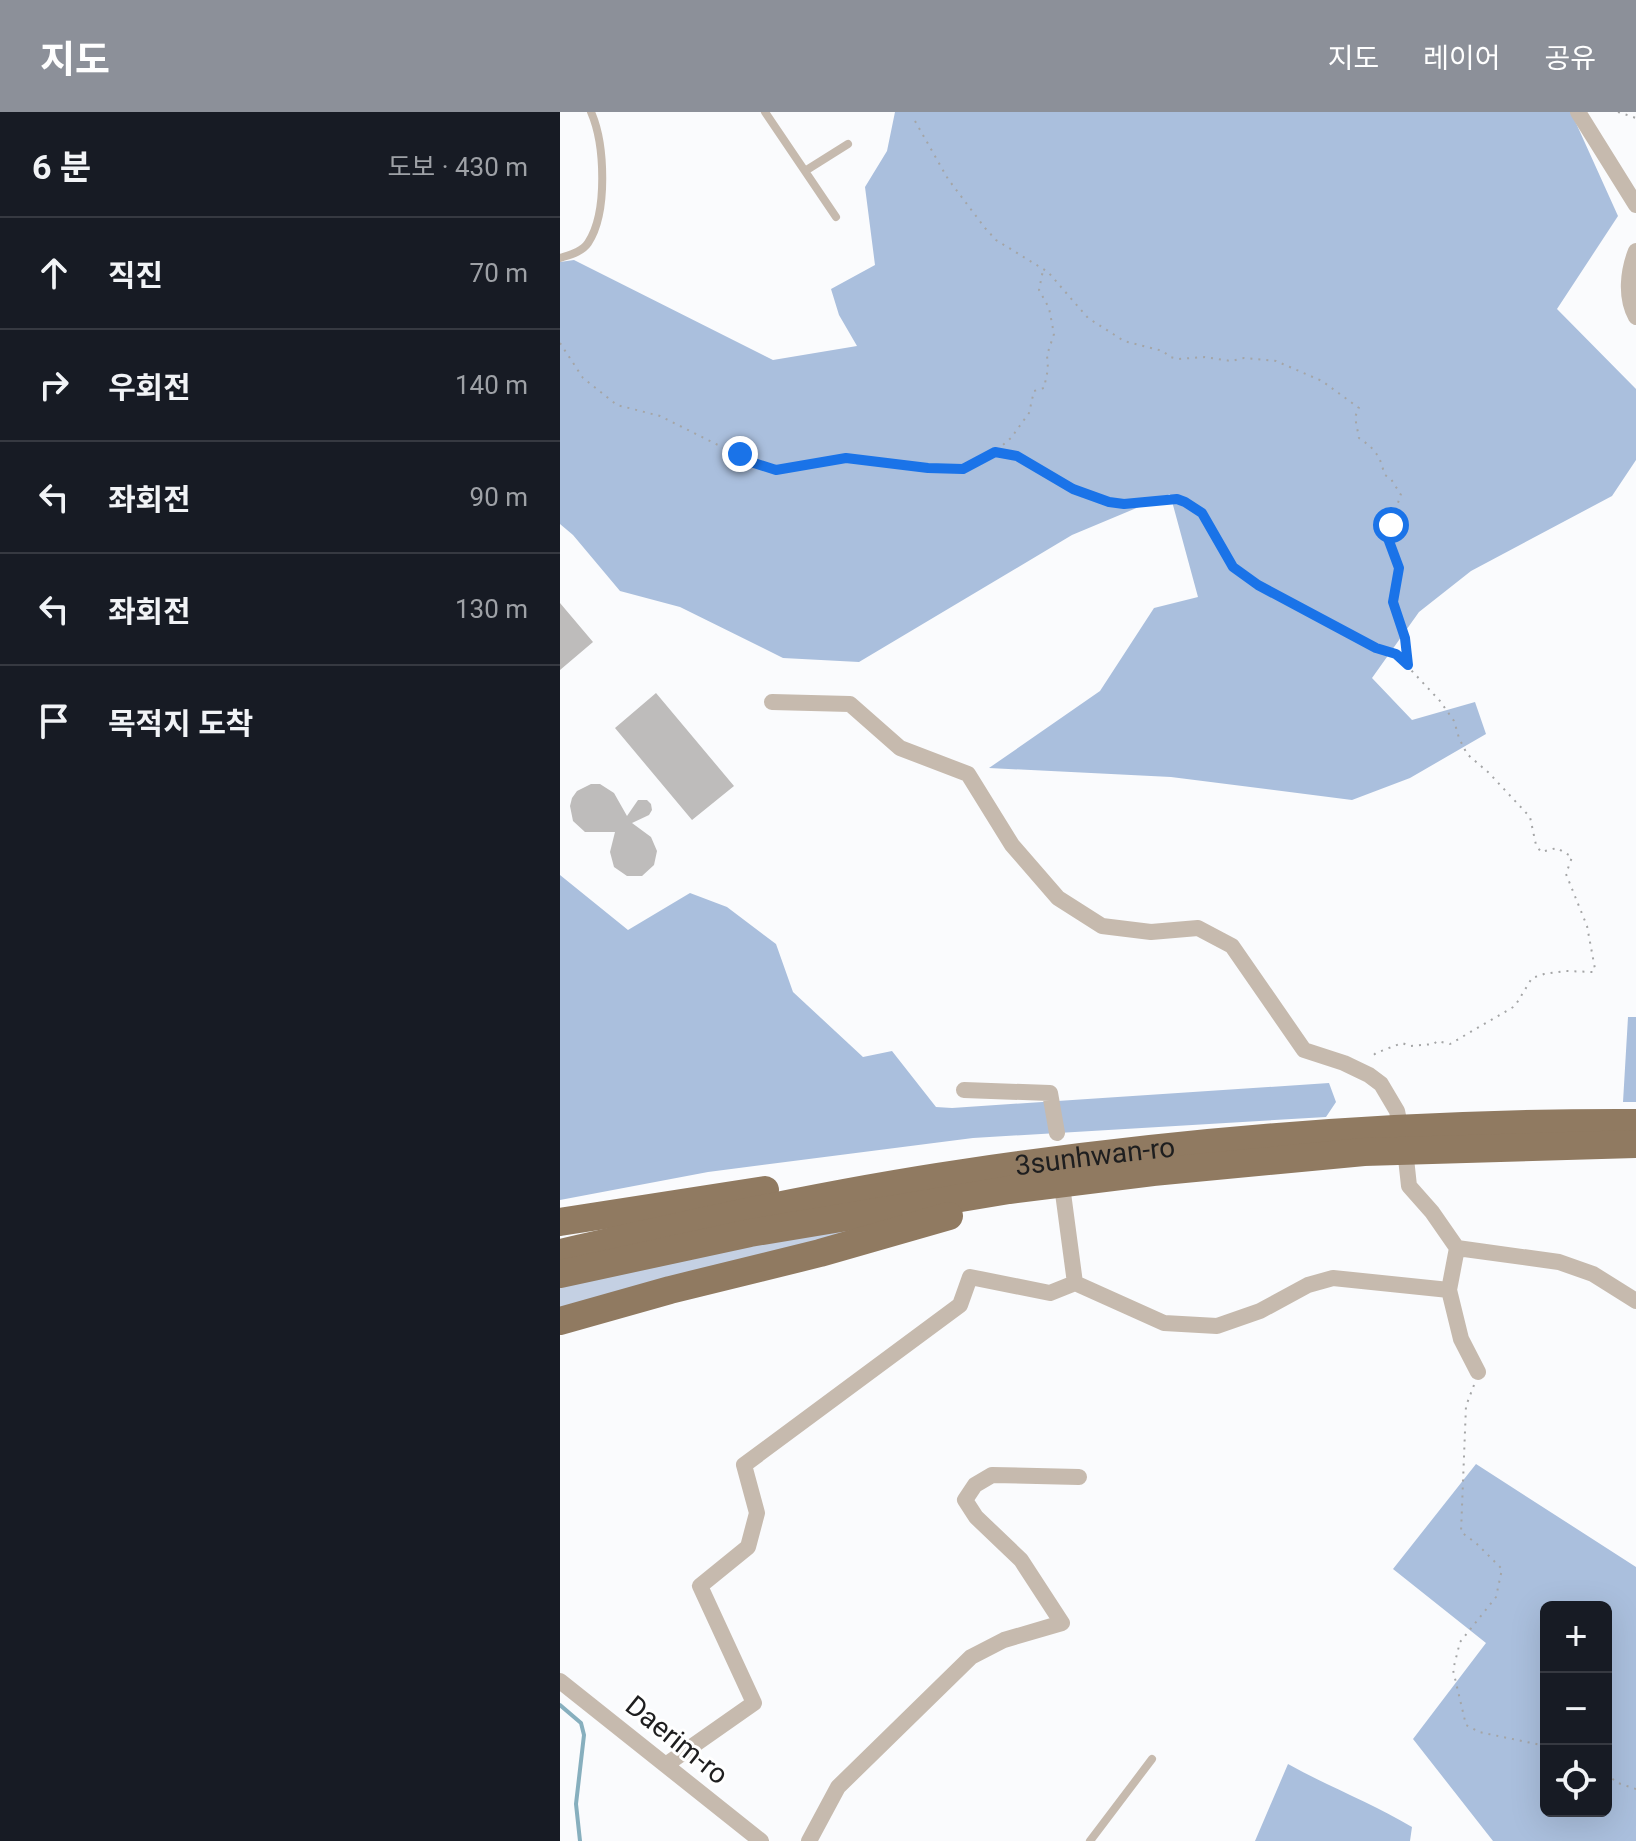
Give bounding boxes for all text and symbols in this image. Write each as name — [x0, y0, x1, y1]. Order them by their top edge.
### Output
text: 지도 — [40, 38, 110, 82]
text: 지도 — [1328, 42, 1379, 75]
text: 레이어 — [1423, 42, 1500, 75]
text: 공유 — [1544, 42, 1596, 75]
text: 6 분 — [32, 147, 91, 187]
text: 도보 · 430 m — [387, 152, 528, 182]
icon: ahead — [32, 251, 76, 295]
text: 직진 — [108, 258, 163, 293]
text: 70 m — [470, 258, 528, 288]
icon: right — [32, 363, 76, 407]
text: 우회전 — [108, 370, 191, 405]
text: 140 m — [455, 370, 528, 400]
route end — [722, 436, 758, 472]
icon: left — [32, 475, 76, 519]
text: 좌회전 — [108, 482, 191, 517]
text: 90 m — [470, 482, 528, 512]
route start — [1373, 507, 1409, 543]
icon: left — [32, 587, 76, 631]
text: 좌회전 — [108, 594, 191, 629]
text: 130 m — [455, 594, 528, 624]
icon: arrive — [32, 699, 76, 743]
text: 목적지 도착 — [108, 706, 253, 741]
street label: 3sunhwan-ro — [1013, 1130, 1177, 1182]
map controls — [1540, 1601, 1612, 1817]
button: + — [1540, 1601, 1612, 1673]
button: − — [1540, 1673, 1612, 1745]
street label: Daerim-ro — [619, 1689, 735, 1791]
button: locate — [1540, 1745, 1612, 1817]

